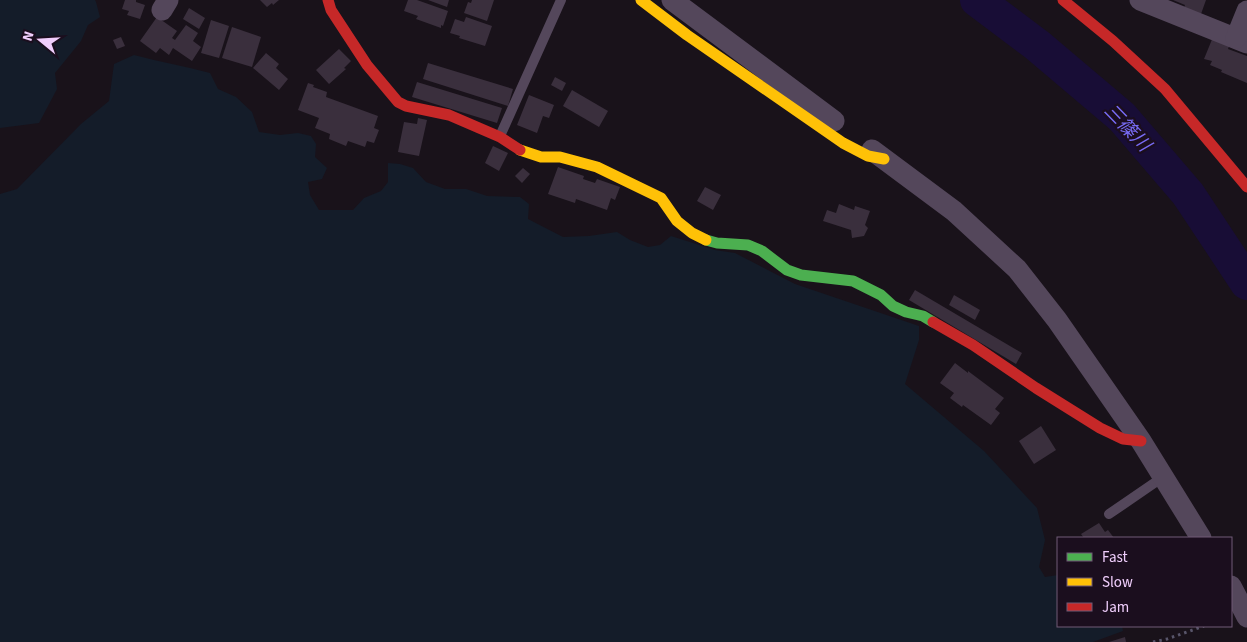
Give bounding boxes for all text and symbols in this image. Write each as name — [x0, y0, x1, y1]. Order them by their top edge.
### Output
north arrow — [15, 15, 65, 65]
text: N — [18, 29, 40, 44]
water label: 三篠川 — [1097, 98, 1158, 159]
legend — [1057, 537, 1232, 627]
text: Fast — [1102, 547, 1128, 568]
text: Slow — [1102, 572, 1133, 593]
text: Jam — [1102, 597, 1129, 618]

